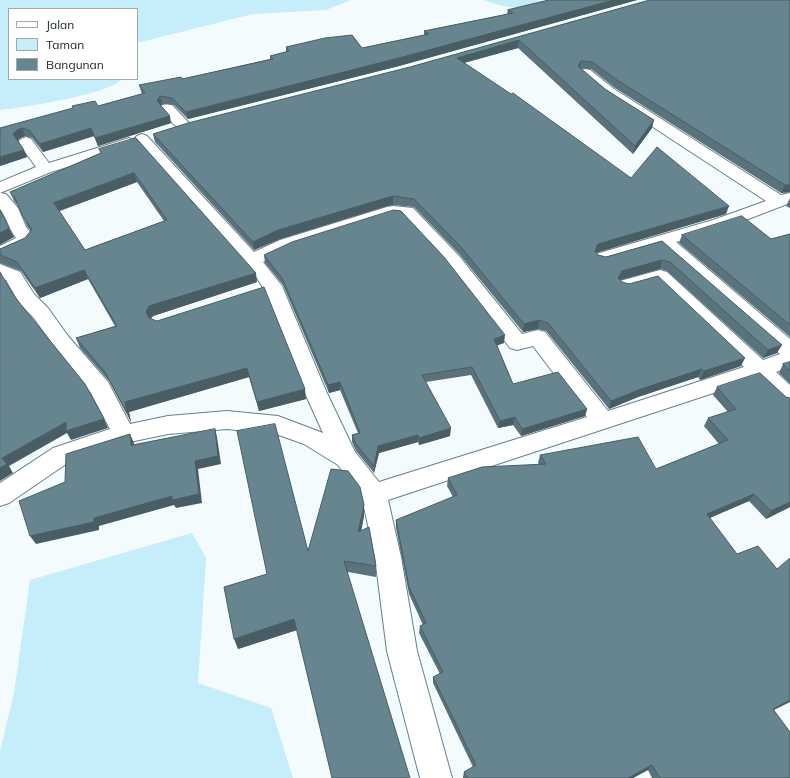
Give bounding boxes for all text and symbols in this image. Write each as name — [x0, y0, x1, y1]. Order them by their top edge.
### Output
legend — [8, 8, 138, 80]
text: Jalan — [46, 17, 74, 32]
text: Taman — [46, 37, 84, 52]
text: Bangunan — [46, 57, 104, 72]

